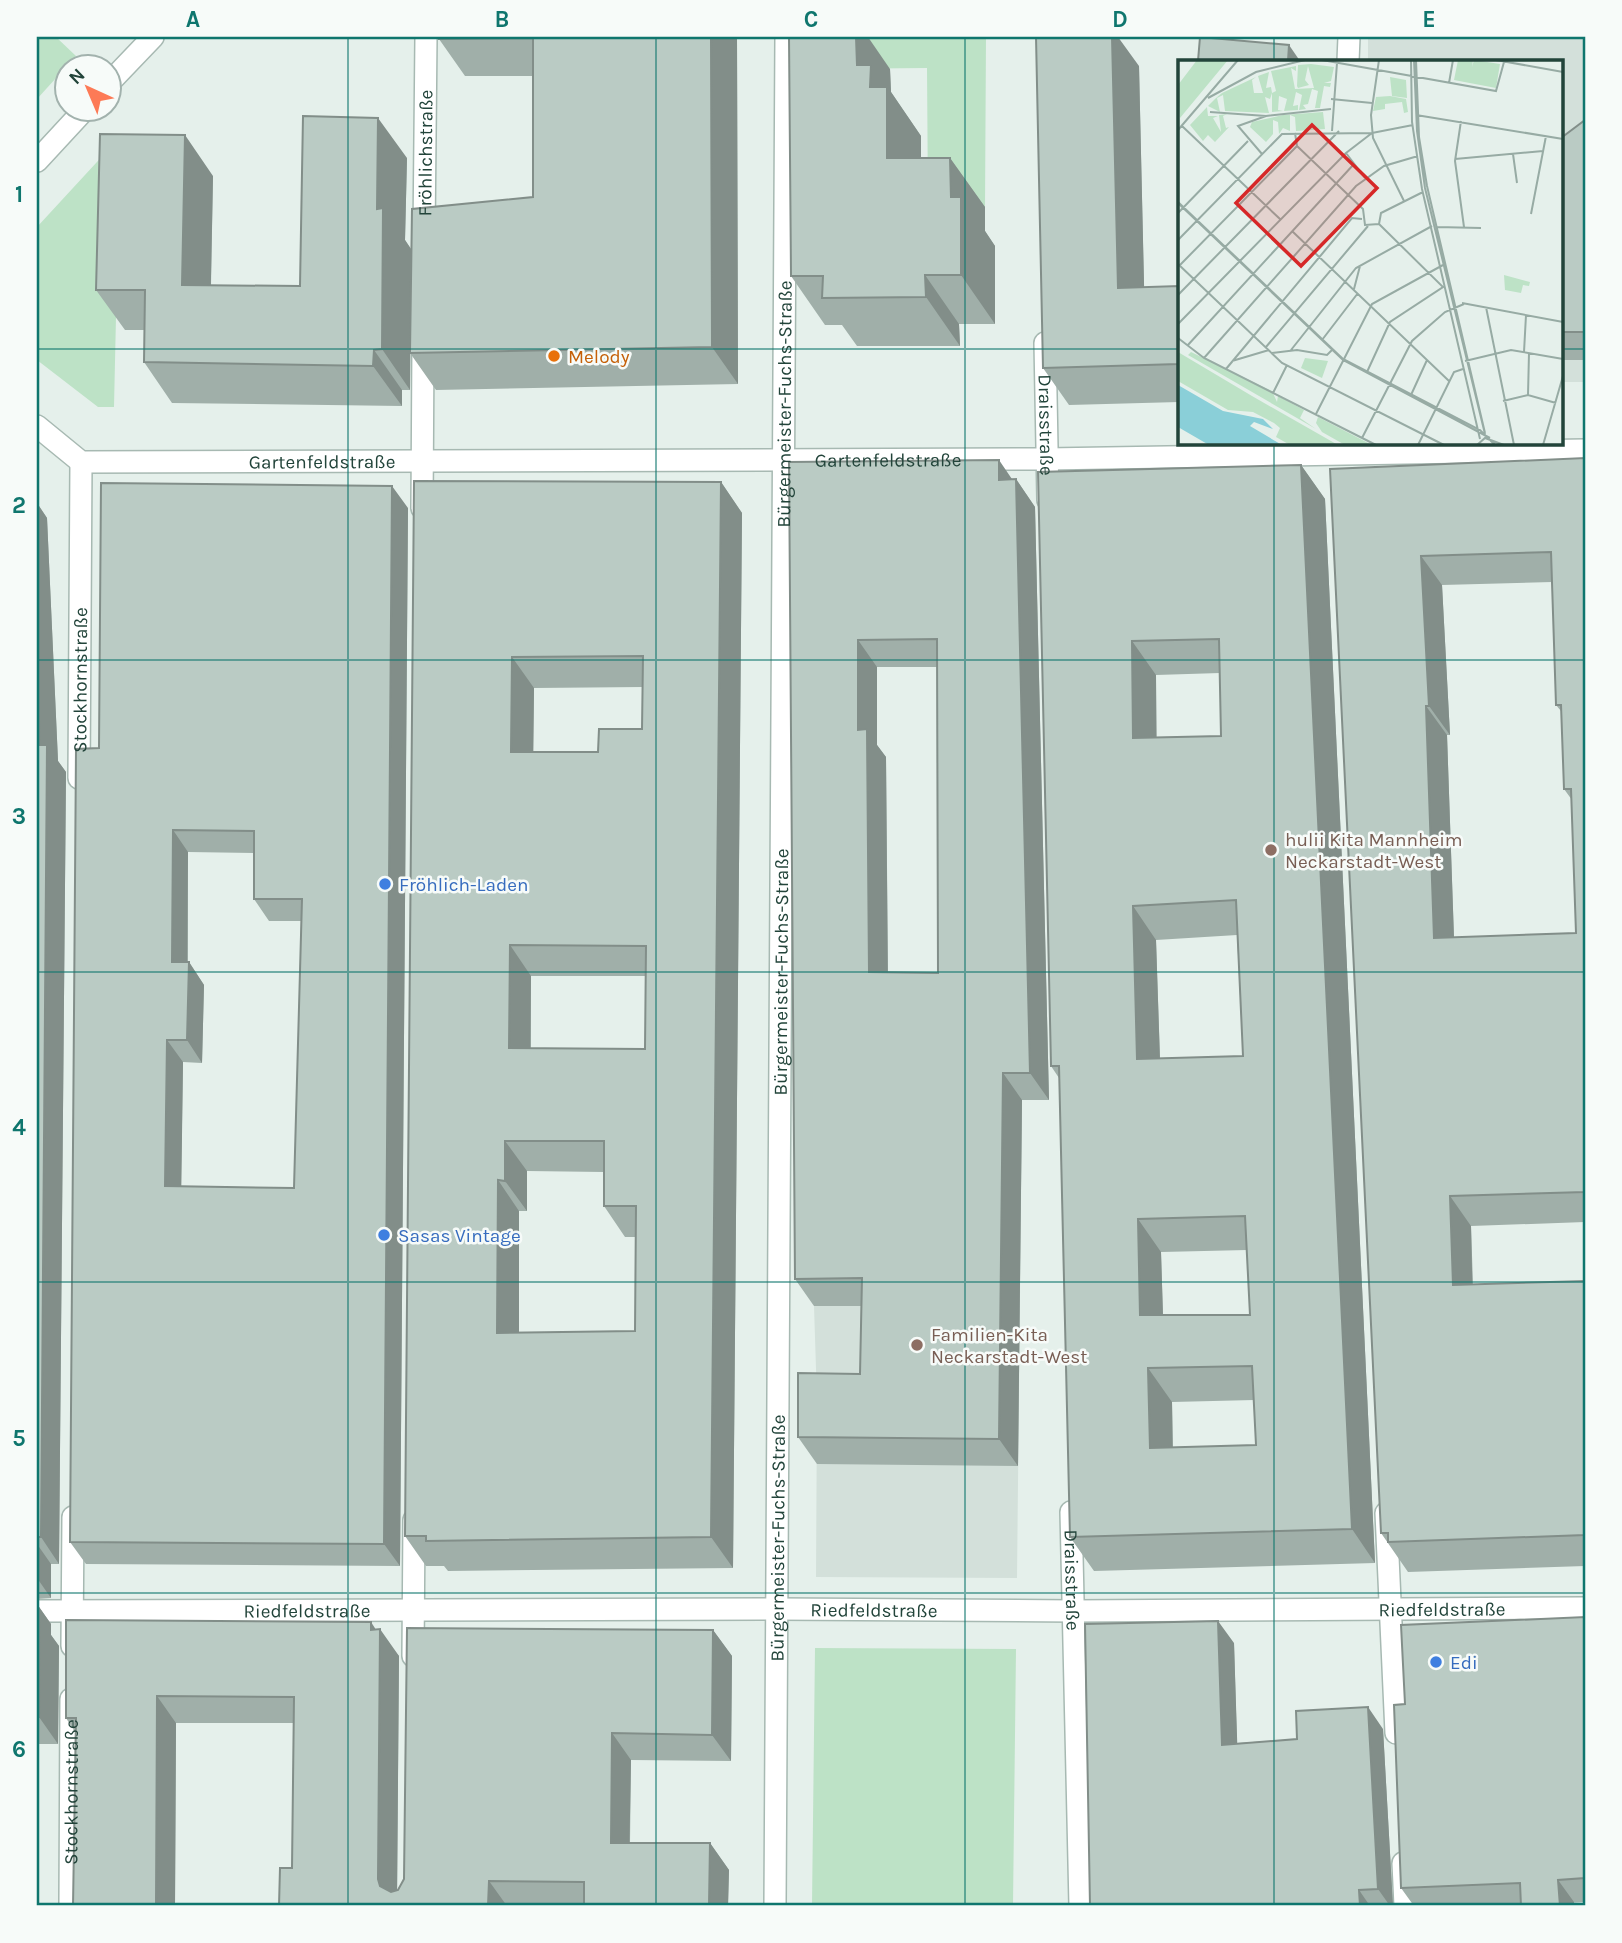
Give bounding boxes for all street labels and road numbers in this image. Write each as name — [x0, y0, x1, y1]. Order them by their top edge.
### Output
street label: Fröhlichstraße — [414, 89, 437, 217]
street label: Bürgermeister-Fuchs-Straße — [773, 280, 797, 528]
street label: Draisstraße — [1034, 374, 1058, 476]
street label: Gartenfeldstraße — [815, 449, 962, 472]
street label: Gartenfeldstraße — [249, 451, 396, 473]
street label: Stockhornstraße — [69, 607, 92, 753]
street label: Bürgermeister-Fuchs-Straße — [770, 848, 793, 1096]
street label: Bürgermeister-Fuchs-Straße — [766, 1414, 790, 1662]
street label: Draisstraße — [1059, 1529, 1084, 1631]
street label: Riedfeldstraße — [1378, 1598, 1506, 1621]
street label: Riedfeldstraße — [810, 1599, 938, 1622]
street label: Riedfeldstraße — [243, 1600, 371, 1622]
street label: Stockhornstraße — [60, 1719, 83, 1865]

